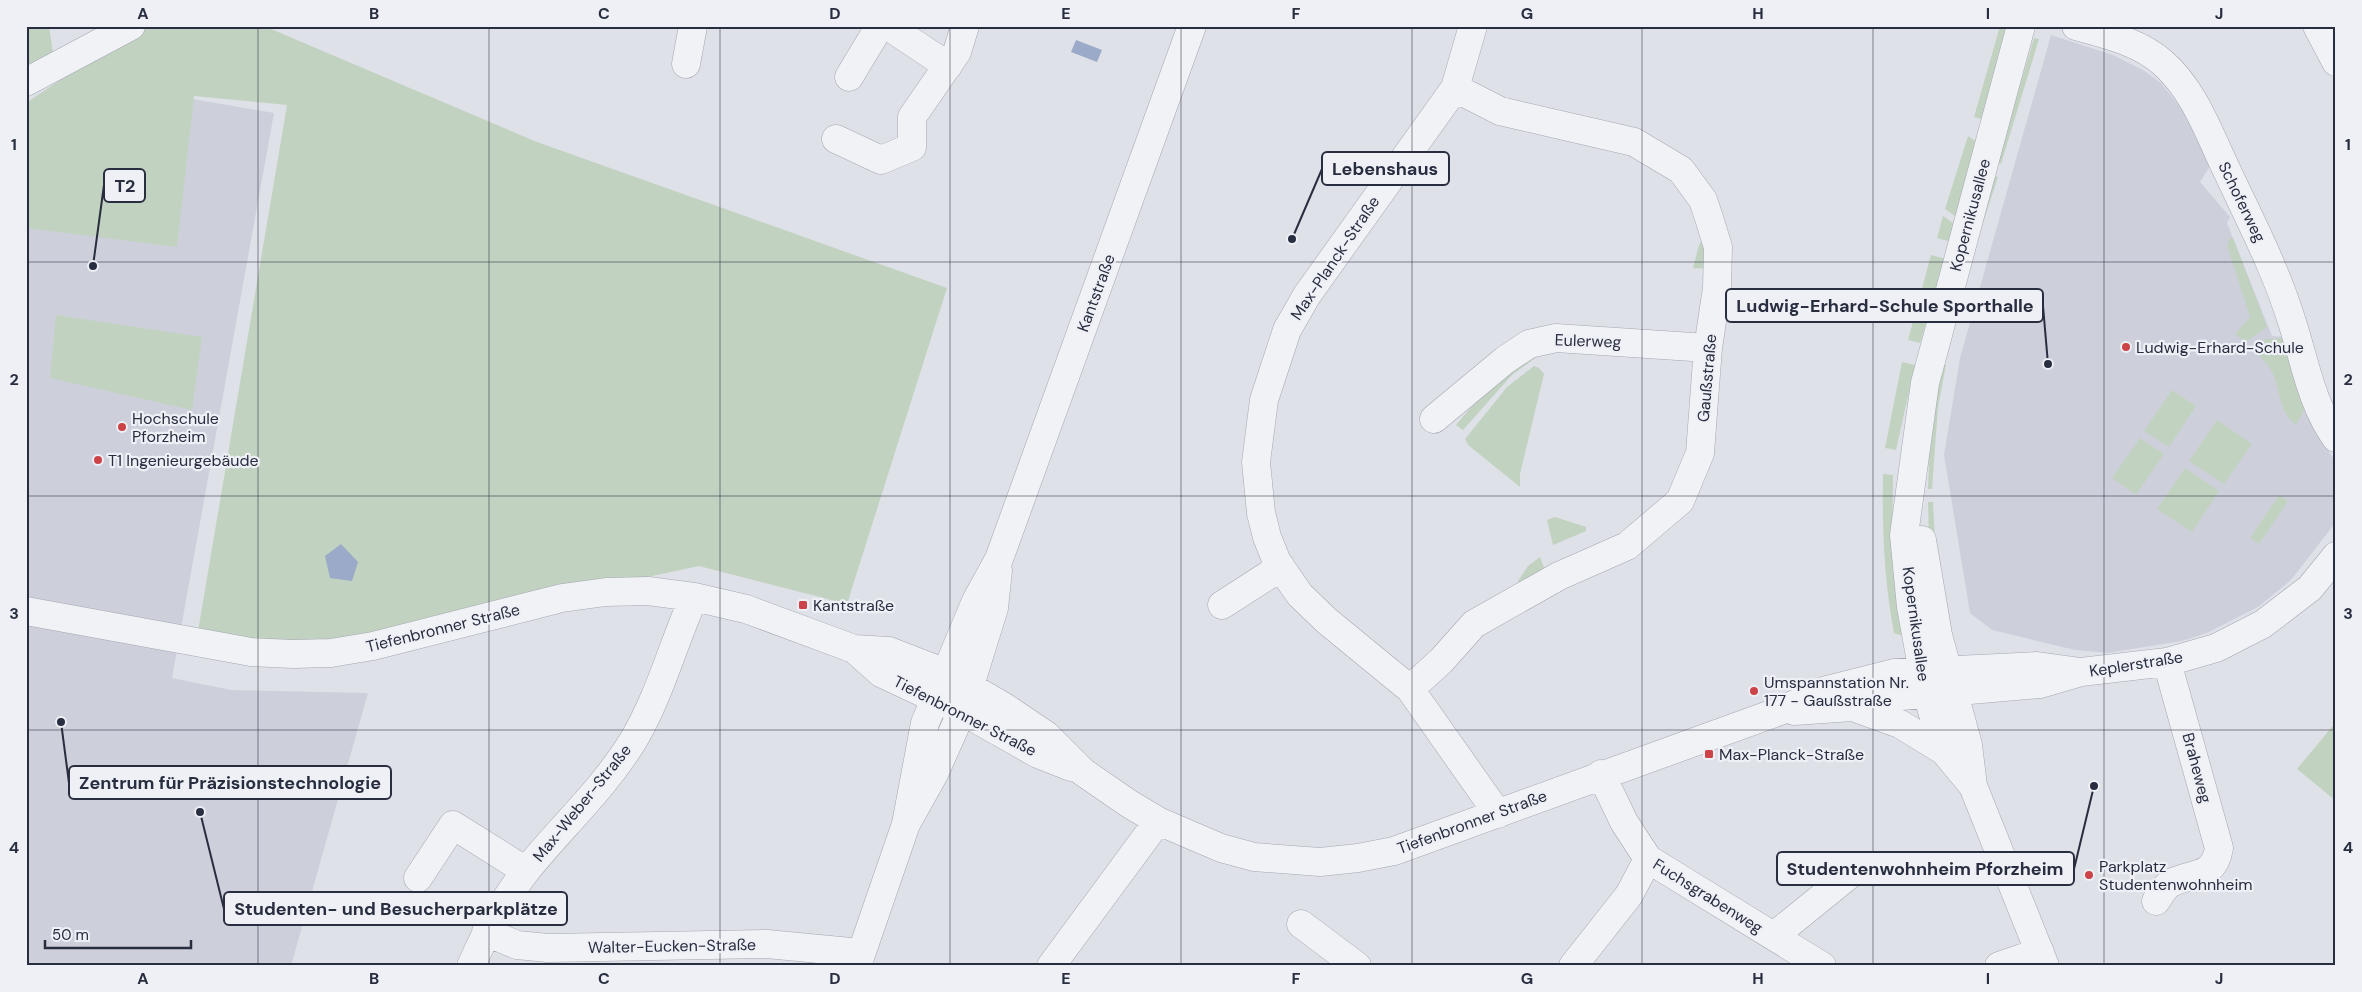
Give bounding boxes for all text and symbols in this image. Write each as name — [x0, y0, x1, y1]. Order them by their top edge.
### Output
text: A — [137, 3, 149, 24]
text: B — [369, 3, 379, 24]
text: C — [598, 3, 610, 24]
text: D — [829, 3, 841, 24]
text: E — [1061, 3, 1071, 24]
text: F — [1292, 3, 1301, 24]
text: G — [1521, 3, 1533, 24]
text: H — [1752, 3, 1764, 24]
text: I — [1986, 3, 1990, 24]
text: J — [2215, 3, 2223, 24]
text: 1 — [11, 134, 17, 155]
text: 1 — [2345, 134, 2351, 155]
callout: Lebenshaus — [1322, 152, 1449, 185]
street label: Kopernikusallee — [1945, 156, 1995, 274]
text: Lebenshaus — [1332, 157, 1438, 181]
street label: Schoferweg — [2213, 158, 2271, 246]
callout: T2 — [104, 169, 145, 202]
text: T2 — [115, 174, 136, 198]
street label: Max-Planck-Straße — [1286, 192, 1384, 324]
street label: Kantstraße — [1072, 251, 1120, 335]
callout: Ludwig-Erhard-Schule Sporthalle — [1726, 289, 2043, 322]
text: Ludwig-Erhard-Schule Sporthalle — [1736, 294, 2034, 318]
street label: Eulerweg — [1554, 329, 1622, 353]
street label: Gaußstraße — [1693, 333, 1721, 423]
place label: Ludwig-Erhard-Schule — [2136, 337, 2304, 358]
marker: Ludwig-Erhard-Schule — [2120, 341, 2132, 353]
text: 2 — [9, 369, 19, 390]
text: 2 — [2343, 369, 2353, 390]
place label: Hochschule Pforzheim — [132, 408, 219, 447]
marker: Hochschule Pforzheim — [116, 421, 128, 433]
place label: T1 Ingenieurgebäude — [108, 450, 259, 471]
marker: T1 Ingenieurgebäude — [92, 454, 104, 466]
street label: Kopernikusallee — [1898, 565, 1934, 683]
place label: Kantstraße — [813, 595, 894, 616]
street label: Tiefenbronner Straße — [364, 599, 522, 657]
marker: Kantstraße — [797, 599, 809, 611]
text: 3 — [9, 603, 19, 624]
text: 3 — [2343, 603, 2353, 624]
street label: Keplerstraße — [2088, 646, 2184, 682]
street label: Tiefenbronner Straße — [890, 671, 1040, 761]
place label: Umspannstation Nr. 177 - Gaußstraße — [1764, 672, 1909, 711]
marker: Umspannstation Nr. 177 - Gaußstraße — [1748, 685, 1760, 697]
street label: Braheweg — [2178, 730, 2216, 806]
street label: Max-Weber-Straße — [528, 740, 636, 866]
place label: Max-Planck-Straße — [1719, 744, 1864, 765]
marker: Max-Planck-Straße — [1703, 748, 1715, 760]
callout: Zentrum für Präzisionstechnologie — [69, 766, 391, 799]
text: Zentrum für Präzisionstechnologie — [79, 771, 381, 795]
street label: Tiefenbronner Straße — [1394, 785, 1550, 859]
text: 4 — [9, 837, 19, 858]
text: 4 — [2343, 837, 2353, 858]
callout: Studentenwohnheim Pforzheim — [1777, 852, 2074, 885]
street label: Fuchsgrabenweg — [1649, 854, 1767, 938]
place label: Parkplatz Studentenwohnheim — [2099, 856, 2253, 895]
text: Studentenwohnheim Pforzheim — [1786, 857, 2064, 881]
marker: Parkplatz Studentenwohnheim — [2083, 869, 2095, 881]
callout: Studenten- und Besucherparkplätze — [224, 892, 567, 925]
text: Studenten- und Besucherparkplätze — [234, 897, 558, 921]
scale bar — [45, 917, 191, 949]
text: 50 m — [52, 925, 89, 945]
street label: Walter-Eucken-Straße — [588, 934, 756, 958]
text: A — [137, 968, 149, 989]
text: B — [369, 968, 379, 989]
text: C — [598, 968, 610, 989]
text: D — [829, 968, 841, 989]
text: E — [1061, 968, 1071, 989]
text: F — [1292, 968, 1301, 989]
text: G — [1521, 968, 1533, 989]
text: H — [1752, 968, 1764, 989]
text: I — [1986, 968, 1990, 989]
text: J — [2215, 968, 2223, 989]

